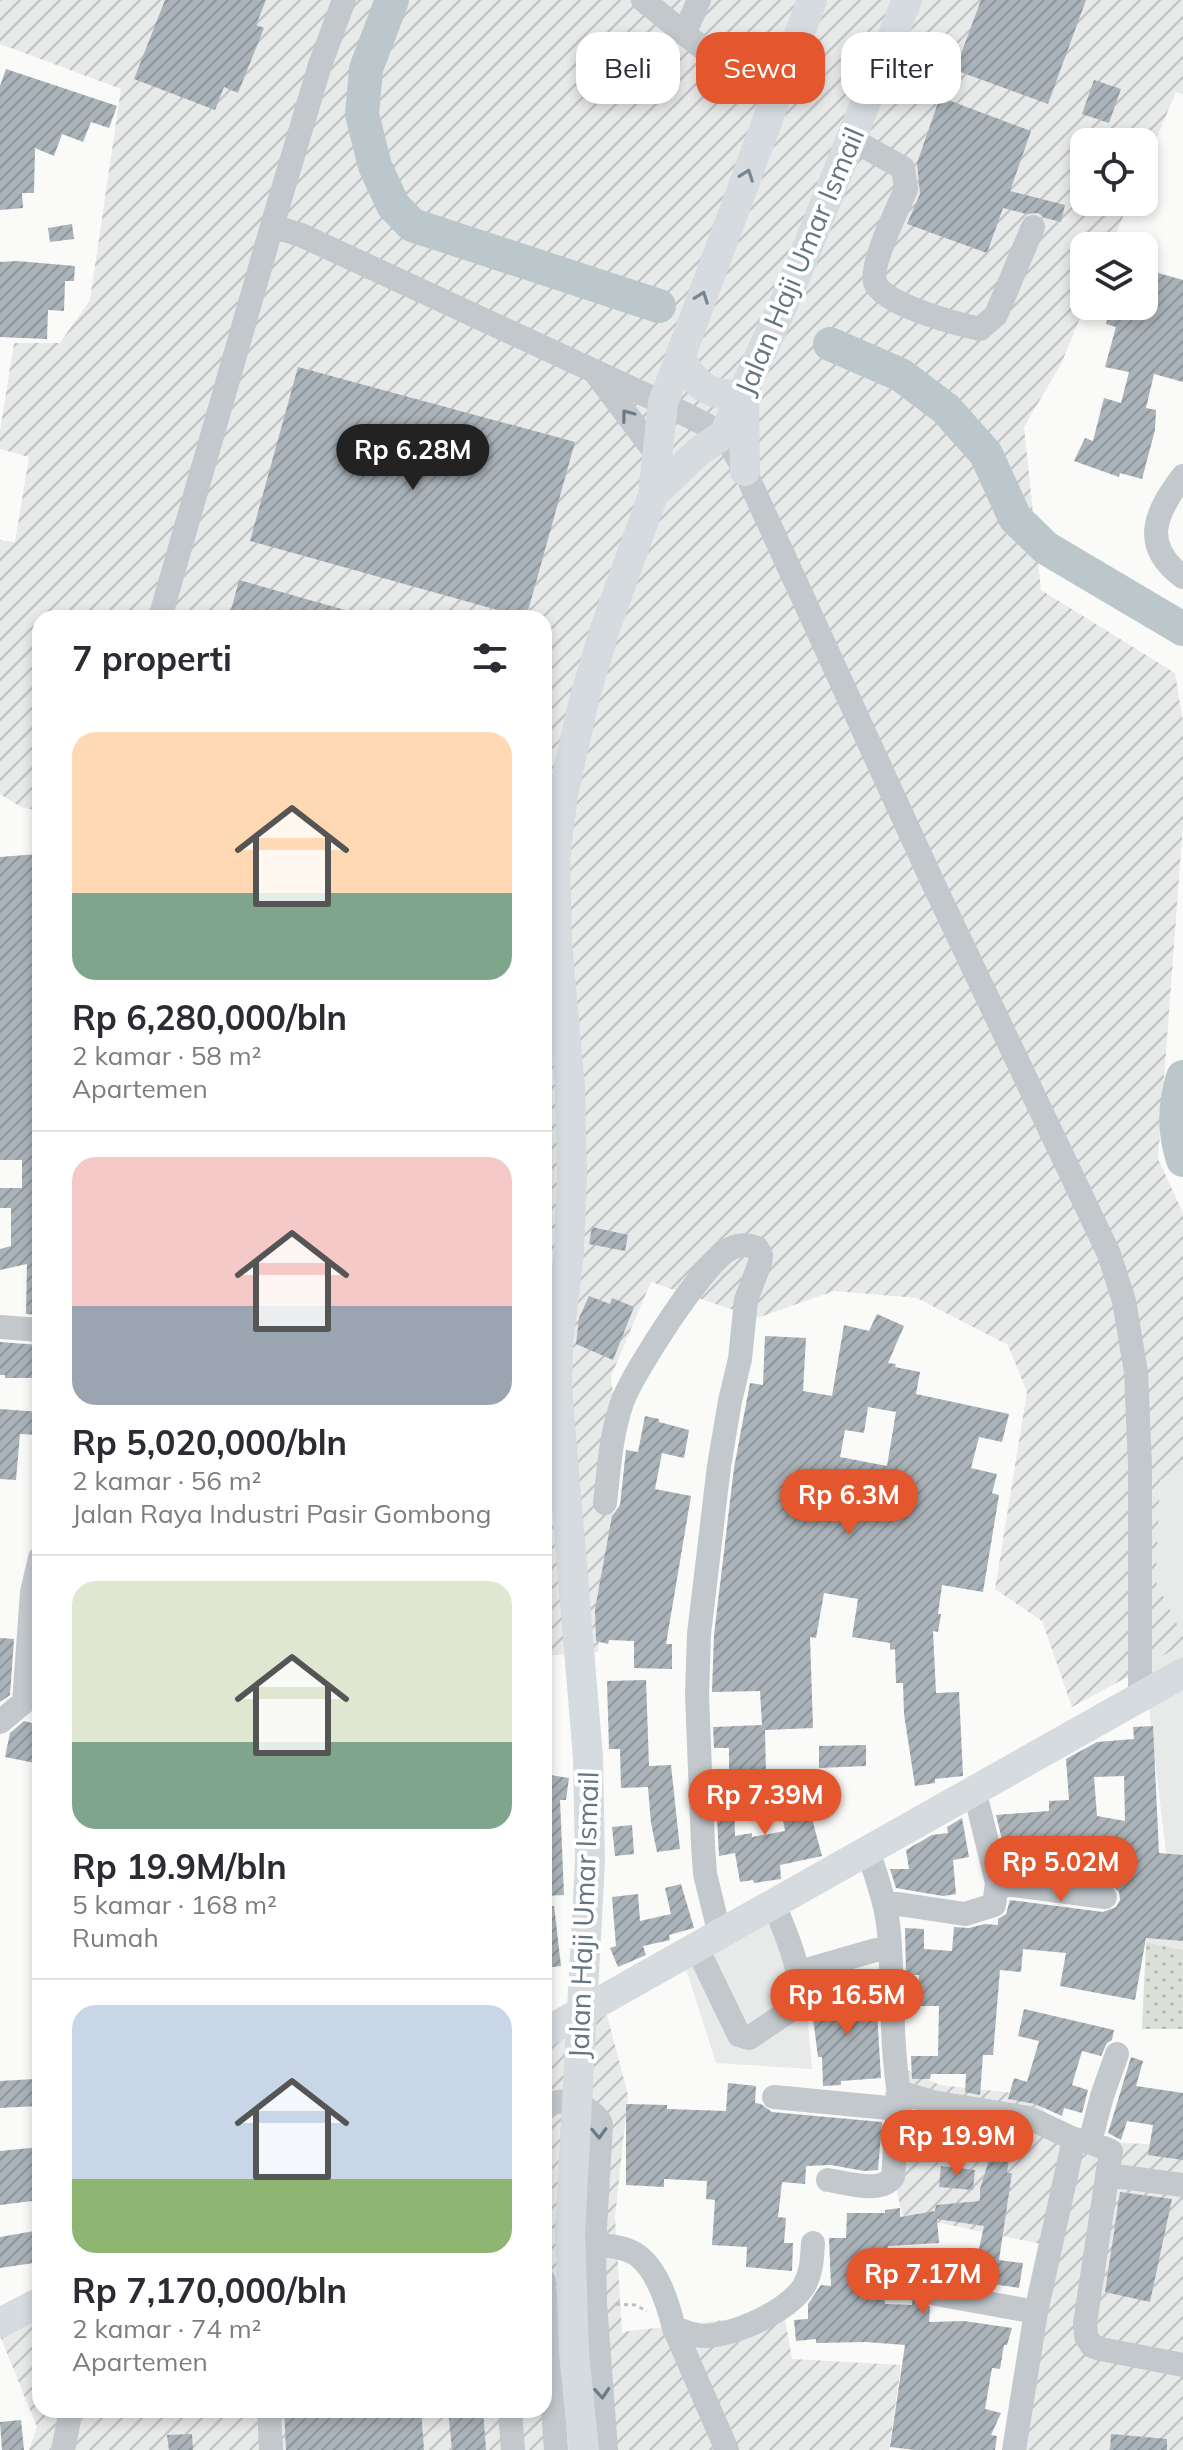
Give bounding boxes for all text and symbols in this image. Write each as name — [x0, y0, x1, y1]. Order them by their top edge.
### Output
chip: Beli — [576, 32, 680, 104]
chip: Sewa — [696, 32, 825, 104]
chip: Filter — [841, 32, 961, 104]
street label: Jalan Haji Umar Ismail — [727, 122, 871, 400]
map controls — [1070, 128, 1158, 320]
button: locate — [1070, 128, 1158, 216]
one-way arrow — [737, 169, 753, 183]
button: layers — [1070, 232, 1158, 320]
one-way arrow — [692, 291, 709, 305]
one-way arrow — [622, 409, 636, 424]
pin: Rp 6.28M — [330, 424, 496, 492]
text: Rp 6.28M — [354, 433, 472, 466]
icon: filters — [468, 636, 512, 680]
text: 7 properti — [72, 637, 232, 680]
icon: home — [220, 784, 364, 928]
text: Rp 6,280,000/bln — [72, 996, 347, 1039]
text: 2 kamar · 58 m² — [72, 1039, 261, 1072]
text: Apartemen — [72, 1072, 208, 1105]
icon: home — [220, 1209, 364, 1353]
text: Rp 5,020,000/bln — [72, 1421, 347, 1464]
text: 2 kamar · 56 m² — [72, 1464, 261, 1497]
pin: Rp 6.3M — [775, 1469, 923, 1537]
text: Rp 6.3M — [798, 1478, 900, 1511]
text: Jalan Raya Industri Pasir Gombong — [72, 1497, 491, 1530]
icon: home — [220, 1633, 364, 1777]
pin: Rp 7.39M — [682, 1769, 848, 1837]
street label: Jalan Haji Umar Ismail — [560, 1771, 606, 2059]
text: Rp 7.39M — [706, 1778, 824, 1811]
pin: Rp 5.02M — [978, 1836, 1144, 1904]
text: Rp 19.9M/bln — [72, 1845, 287, 1888]
text: Rp 5.02M — [1002, 1845, 1120, 1878]
text: 5 kamar · 168 m² — [72, 1888, 277, 1921]
text: Rumah — [72, 1921, 159, 1954]
pin: Rp 16.5M — [764, 1969, 930, 2037]
text: Rp 16.5M — [788, 1978, 906, 2011]
icon: home — [220, 2057, 364, 2201]
pin: Rp 19.9M — [874, 2110, 1040, 2178]
text: Rp 19.9M — [898, 2119, 1016, 2152]
one-way arrow — [590, 2127, 608, 2140]
pin: Rp 7.17M — [840, 2248, 1006, 2316]
text: Rp 7.17M — [864, 2257, 982, 2290]
text: Rp 7,170,000/bln — [72, 2269, 347, 2312]
text: 2 kamar · 74 m² — [72, 2312, 261, 2345]
text: Apartemen — [72, 2345, 208, 2378]
one-way arrow — [593, 2387, 610, 2400]

